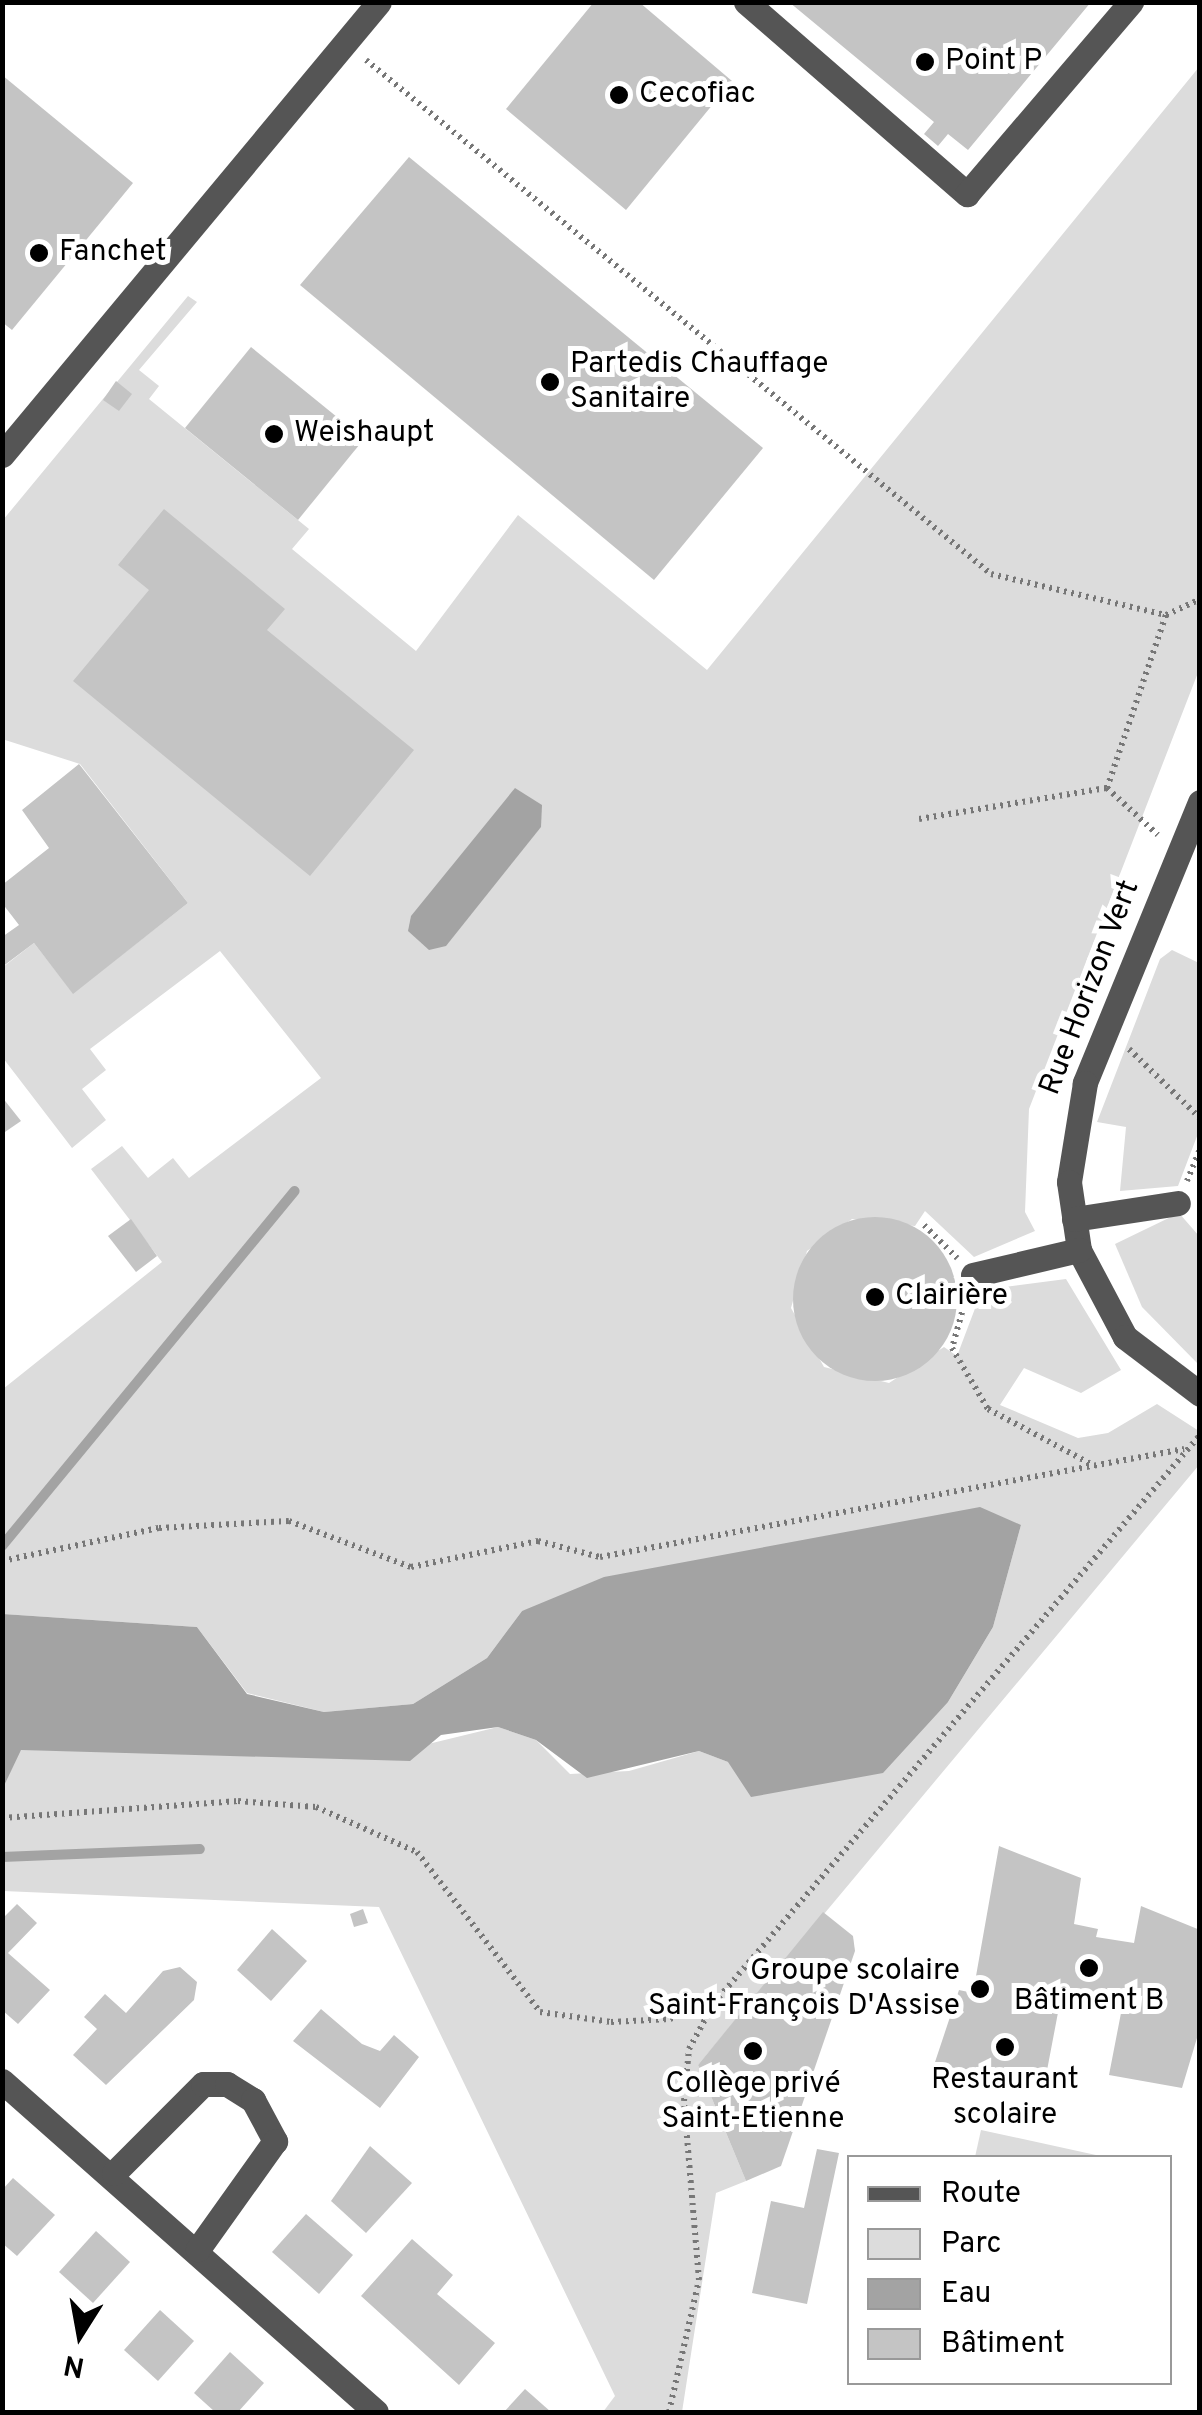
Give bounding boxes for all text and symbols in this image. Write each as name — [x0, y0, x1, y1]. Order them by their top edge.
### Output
place label: Point P — [945, 44, 1042, 80]
marker: Point P — [914, 51, 936, 73]
place label: Cecofiac — [639, 77, 756, 113]
marker: Cecofiac — [608, 84, 630, 106]
place label: Fanchet — [59, 235, 166, 271]
marker: Fanchet — [28, 242, 50, 264]
place label: Partedis Chauffage Sanitaire — [570, 347, 828, 418]
marker: Partedis Chauffage Sanitaire — [539, 371, 561, 393]
place label: Weishaupt — [294, 416, 434, 452]
marker: Weishaupt — [263, 423, 285, 445]
street label: Rue Horizon Vert — [1033, 875, 1149, 1101]
place label: Clairière — [895, 1279, 1008, 1315]
marker: Clairière — [864, 1286, 886, 1308]
place label: Groupe scolaire Saint-François D'Assise — [648, 1954, 960, 2024]
marker: Bâtiment B — [1078, 1957, 1100, 1979]
marker: Groupe scolaire Saint-François D'Assise — [969, 1978, 991, 2000]
place label: Bâtiment B — [1014, 1984, 1164, 2020]
marker: Restaurant scolaire — [994, 2036, 1016, 2058]
marker: Collège privé Saint-Etienne — [742, 2040, 764, 2062]
place label: Restaurant scolaire — [931, 2063, 1079, 2134]
place label: Collège privé Saint-Etienne — [662, 2067, 844, 2138]
legend — [847, 2155, 1172, 2385]
text: Route — [941, 2176, 1021, 2213]
text: Parc — [941, 2226, 1001, 2263]
text: Eau — [941, 2276, 992, 2313]
north arrow — [30, 2285, 130, 2385]
text: Bâtiment — [941, 2326, 1065, 2363]
text: N — [61, 2345, 88, 2384]

